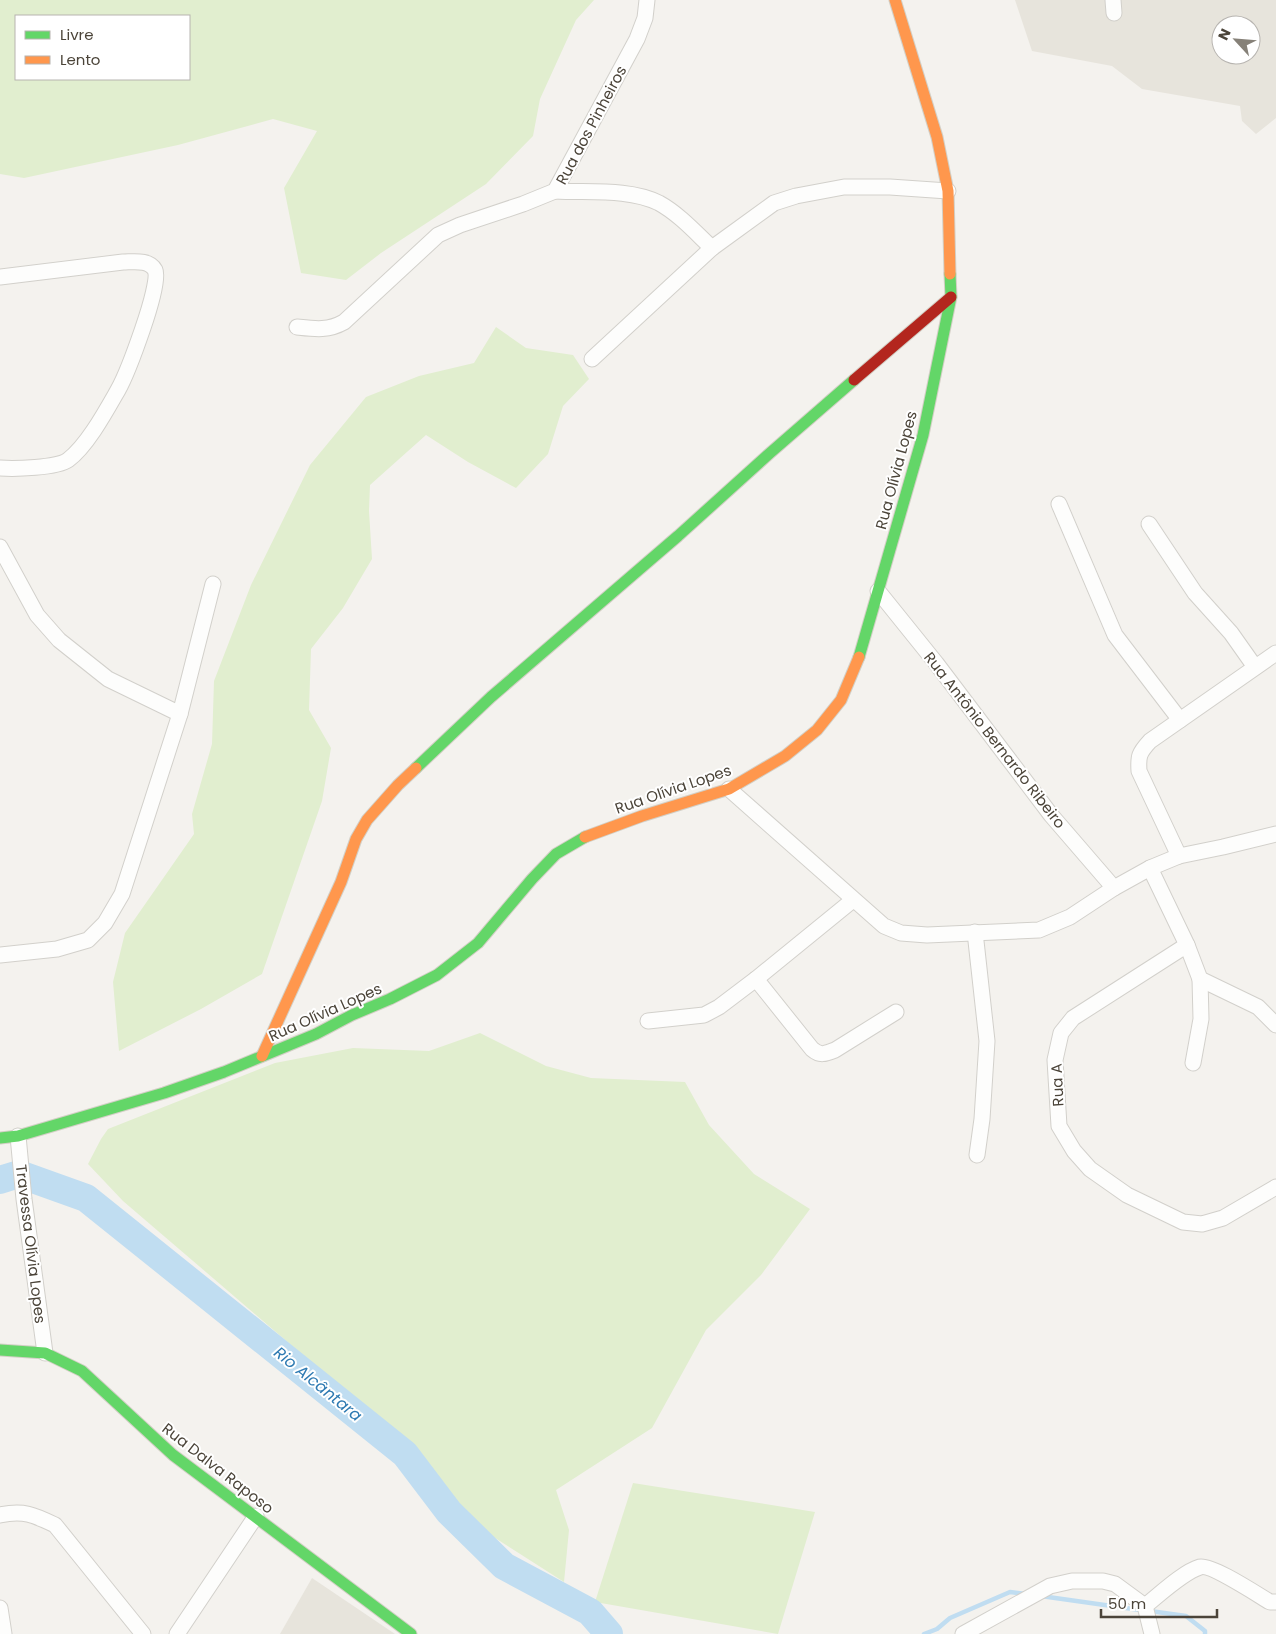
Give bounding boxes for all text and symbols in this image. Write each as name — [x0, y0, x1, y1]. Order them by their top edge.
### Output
legend — [15, 15, 190, 80]
north arrow — [1211, 15, 1261, 65]
text: Livre — [60, 24, 93, 45]
text: N — [1213, 25, 1236, 43]
text: Lento — [60, 49, 100, 70]
street label: Rua dos Pinheiros — [551, 62, 631, 188]
street label: Rua Olívia Lopes — [870, 408, 922, 531]
street label: Rua Antônio Bernardo Ribeiro — [919, 647, 1071, 833]
street label: Rua Olívia Lopes — [612, 759, 734, 819]
street label: Rua Olívia Lopes — [265, 978, 385, 1046]
street label: Rua A — [1045, 1063, 1069, 1107]
street label: Travessa Olívia Lopes — [11, 1163, 51, 1325]
water label: Rio Alcântara — [269, 1341, 367, 1427]
street label: Rua Dalva Raposo — [158, 1418, 278, 1518]
scale bar — [1101, 1586, 1217, 1618]
text: 50 m — [1108, 1593, 1146, 1614]

